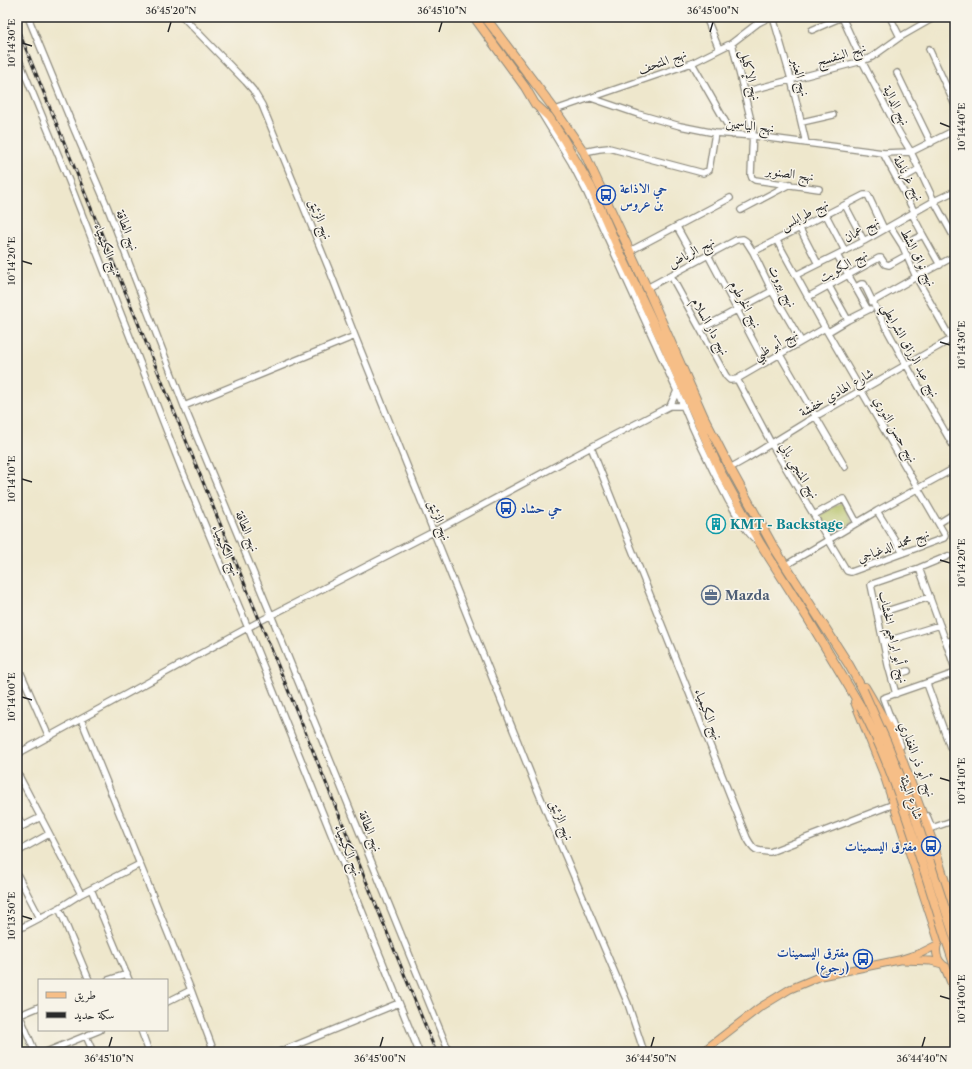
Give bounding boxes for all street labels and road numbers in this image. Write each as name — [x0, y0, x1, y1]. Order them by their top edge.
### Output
street label: نهج البنفسج — [814, 39, 869, 73]
street label: نهج المتحف — [636, 45, 690, 81]
street label: نهج الإكليل — [733, 48, 765, 103]
street label: نهج العنبر — [784, 54, 814, 99]
street label: نهج الدالية — [877, 82, 914, 130]
street label: نهج الياسمين — [724, 114, 775, 139]
street label: نهج غرناطة — [887, 153, 928, 205]
street label: نهج الصنوبر — [763, 161, 815, 188]
street label: نهج طرابلس — [777, 195, 833, 237]
street label: نهج الزئبق — [302, 196, 336, 243]
street label: نهج الطاقة — [109, 207, 143, 254]
street label: نهج عمان — [840, 213, 884, 249]
street label: نهج الكيمياء — [87, 221, 125, 279]
street label: نهج نواق الشط — [894, 225, 940, 291]
street label: نهج الرياض — [665, 233, 719, 275]
street label: نهج الكويت — [816, 245, 872, 288]
street label: نهج بيروت — [762, 262, 801, 312]
street label: نهج الخرطوم — [723, 277, 765, 333]
street label: نهج دار السلام — [685, 294, 733, 360]
street label: نهج عبد الرزاق الشرايطي — [874, 300, 943, 402]
street label: نهج أبو ظبي — [750, 325, 802, 367]
street label: شارع الهادي خفشة — [796, 364, 878, 423]
street label: نهج حسن النوري — [867, 393, 921, 467]
street label: نهج المنجي بالي — [773, 439, 823, 504]
street label: نهج الزئبق — [421, 497, 455, 544]
street label: نهج الطاقة — [229, 508, 264, 555]
street label: نهج الكيمياء — [205, 522, 245, 580]
street label: نهج محمد الدغباجي — [855, 525, 932, 569]
street label: نهج أبو ابراهيم الخشاب — [870, 589, 912, 686]
street label: نهج الكيمياء — [688, 686, 727, 744]
street label: نهج أبو ذر الغفاري — [893, 719, 940, 800]
street label: شارع البيئة — [893, 773, 927, 822]
street label: نهج الزئبق — [543, 797, 578, 844]
street label: نهج الطاقة — [352, 808, 386, 855]
street label: نهج الكيمياء — [328, 822, 367, 880]

